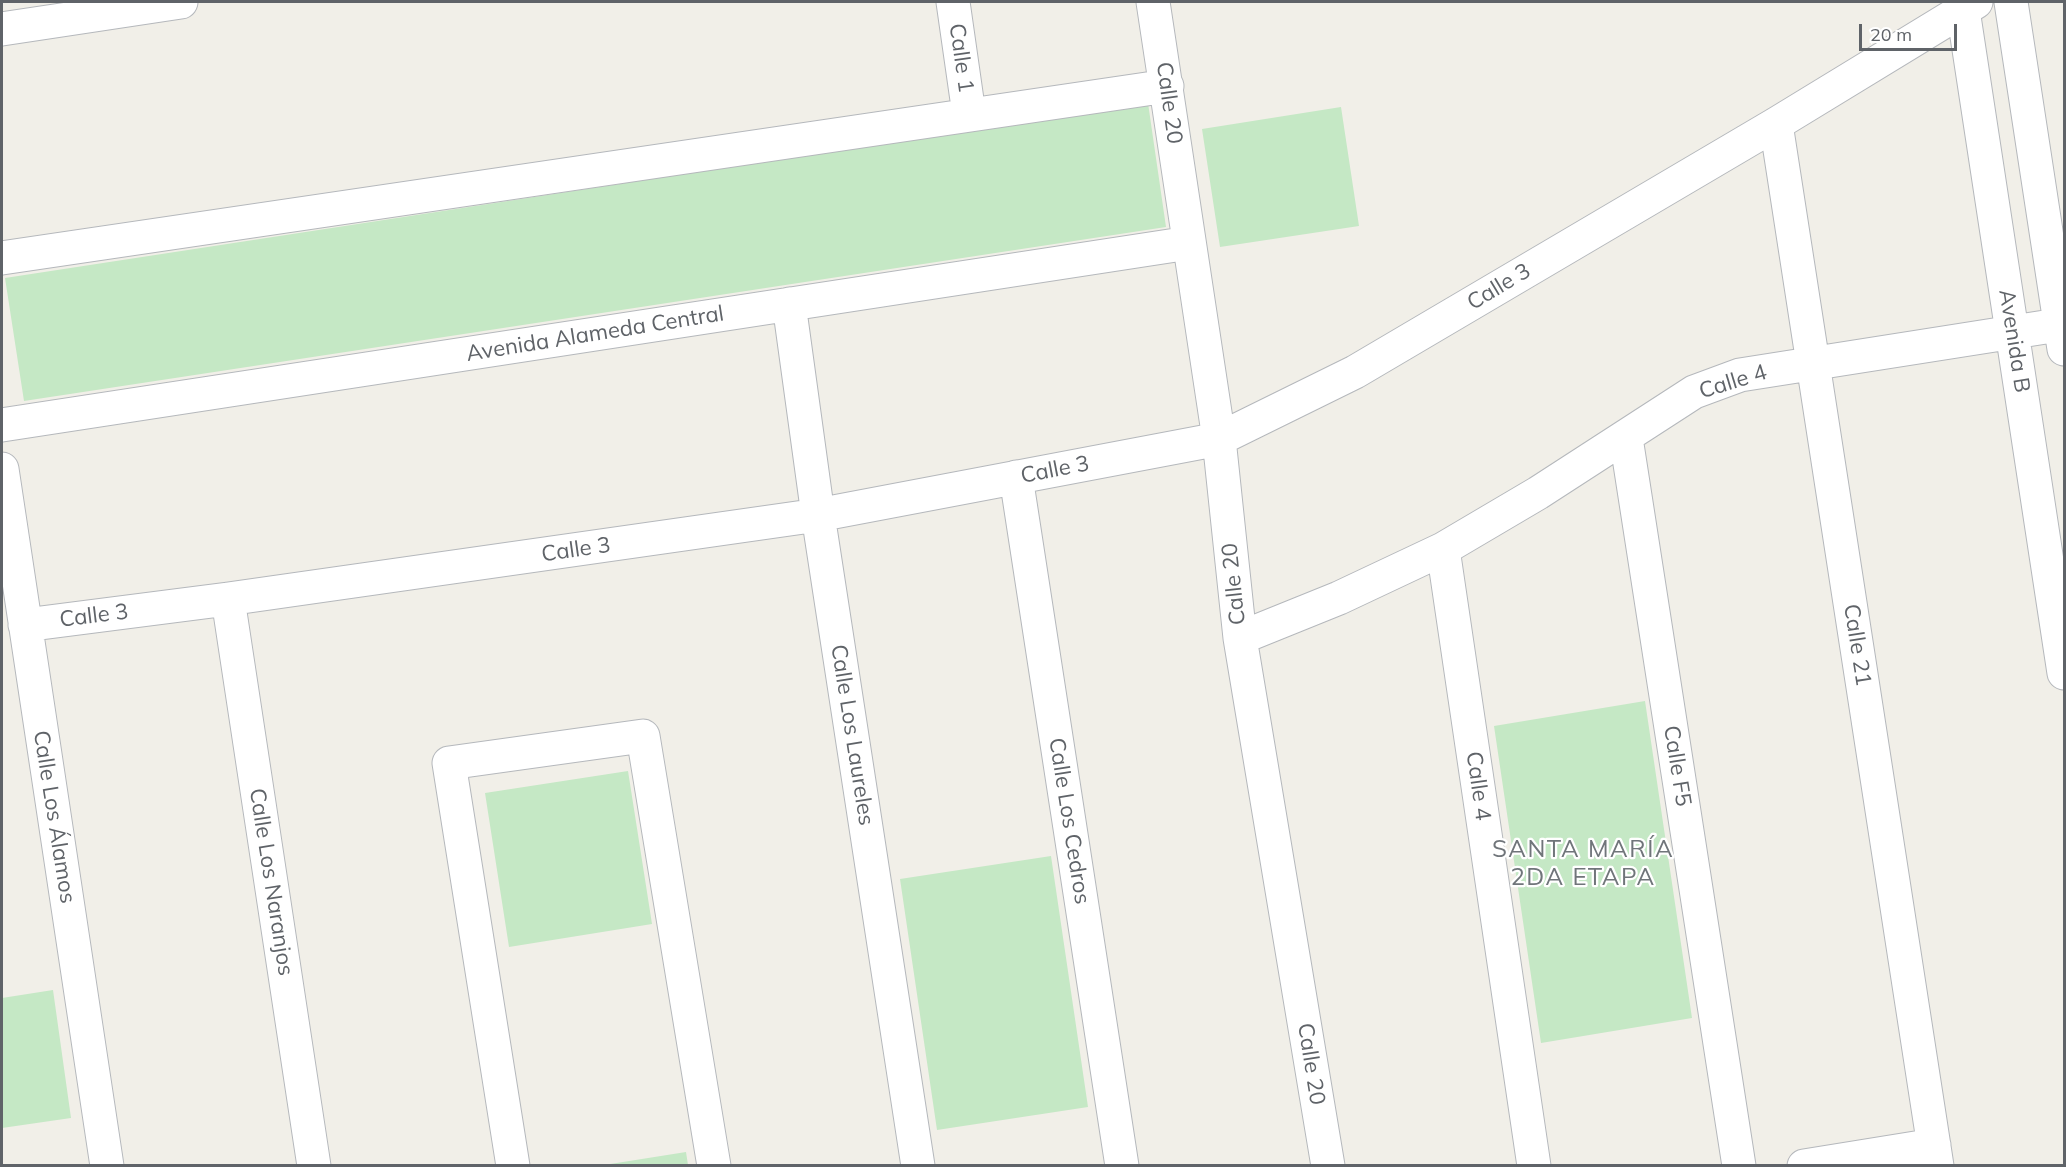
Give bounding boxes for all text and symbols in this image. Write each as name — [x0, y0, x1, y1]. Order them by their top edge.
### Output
scale bar — [1862, 12, 1960, 50]
street label: Calle 1 — [943, 22, 979, 94]
text: 20 m — [1870, 23, 1912, 46]
street label: Calle 20 — [1150, 60, 1188, 146]
street label: Calle 3 — [1463, 258, 1535, 316]
street label: Avenida B — [1993, 287, 2035, 395]
street label: Avenida Alameda Central — [464, 301, 726, 367]
street label: Calle 4 — [1696, 359, 1770, 405]
street label: Calle 3 — [1018, 450, 1092, 490]
street label: Calle 3 — [540, 532, 612, 568]
street label: Calle 20 — [1217, 542, 1251, 626]
street label: Calle 3 — [58, 599, 130, 633]
street label: Calle 21 — [1838, 602, 1876, 688]
street label: Calle Los Laureles — [825, 643, 879, 827]
street label: Calle F5 — [1658, 724, 1696, 808]
street label: Calle Los Álamos — [27, 729, 81, 905]
street label: Calle Los Cedros — [1043, 736, 1095, 906]
street label: Calle 4 — [1460, 750, 1496, 822]
street label: Calle Los Naranjos — [243, 786, 299, 978]
district label: SANTA MARÍA 2DA ETAPA — [1492, 836, 1674, 892]
street label: Calle 20 — [1292, 1021, 1330, 1107]

